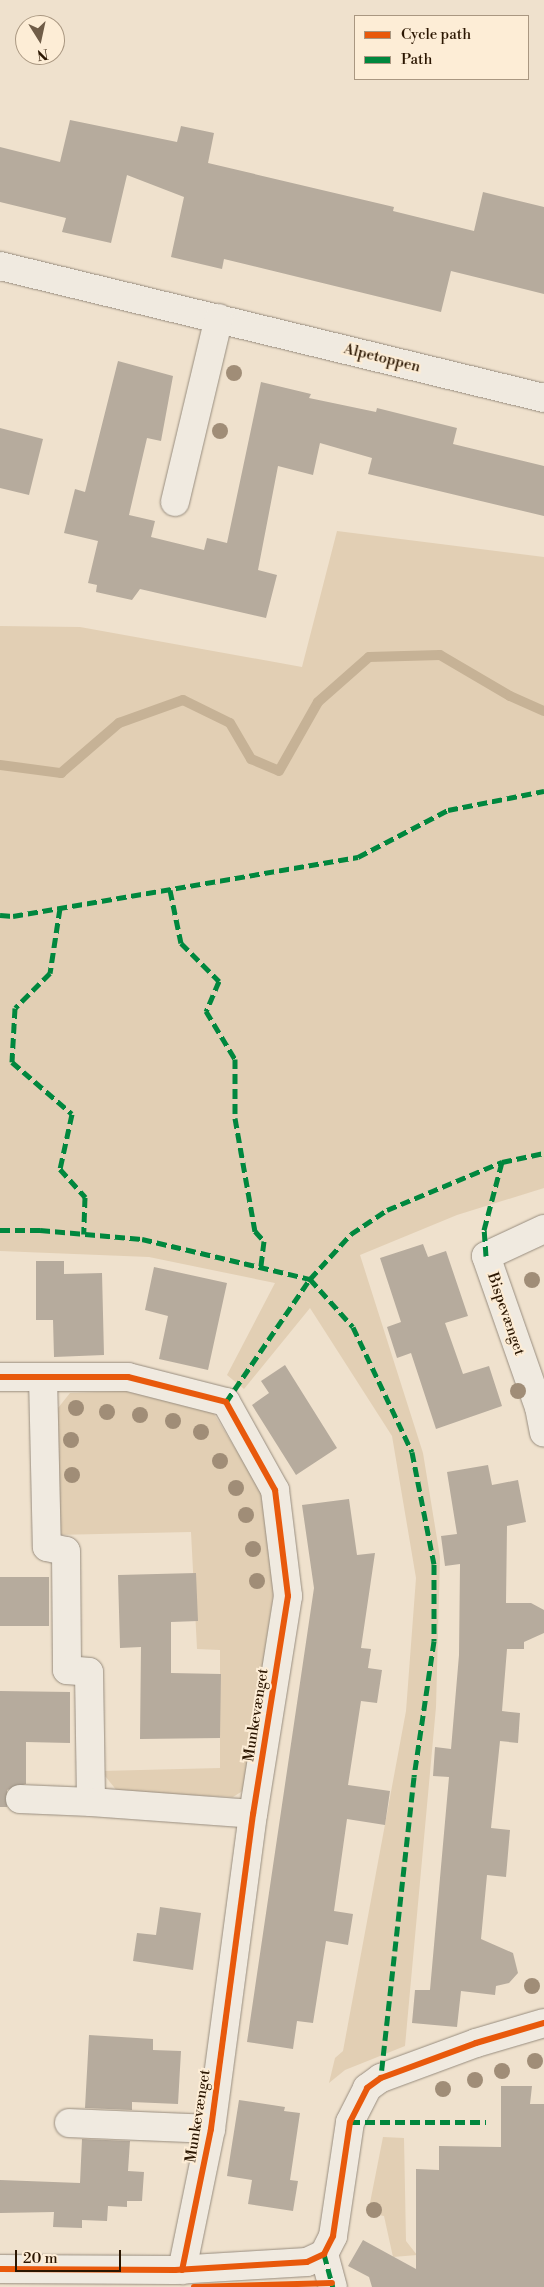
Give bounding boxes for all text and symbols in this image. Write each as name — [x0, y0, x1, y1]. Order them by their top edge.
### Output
north arrow — [15, 15, 65, 65]
legend — [354, 15, 529, 80]
text: Cycle path — [401, 25, 471, 44]
text: N — [35, 44, 49, 64]
text: Path — [401, 50, 433, 69]
street label: Alpetoppen — [342, 340, 422, 376]
street label: Bispevænget — [483, 1270, 529, 1358]
street label: Munkevænget — [240, 1667, 272, 1763]
street label: Munkevænget — [182, 2068, 214, 2164]
scale bar — [18, 2240, 124, 2272]
text: 20 m — [23, 2249, 58, 2268]

